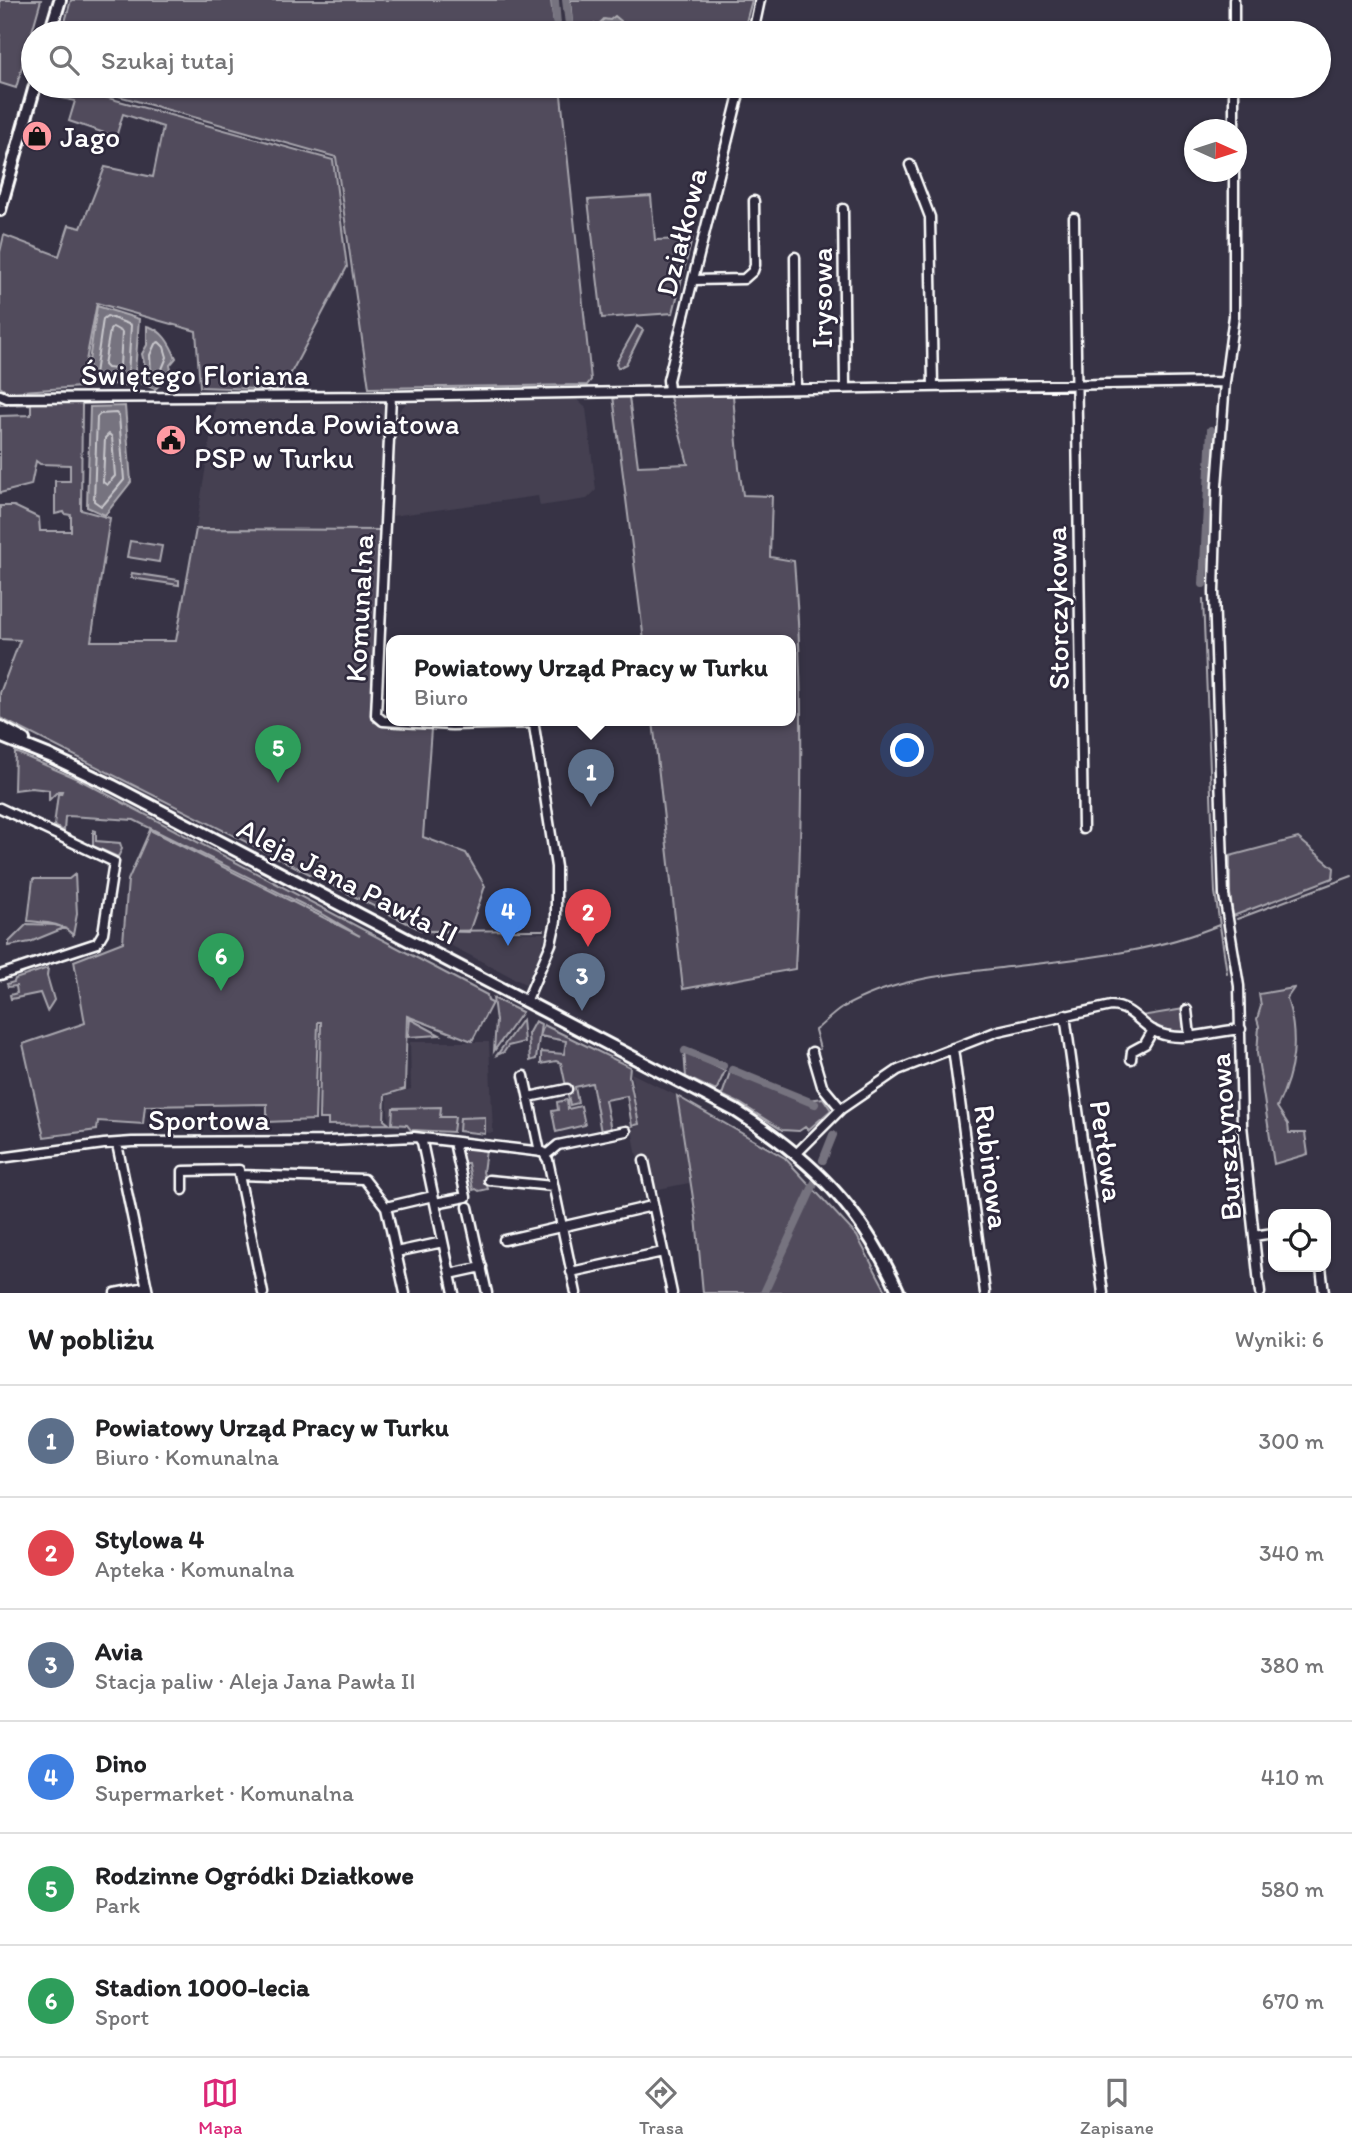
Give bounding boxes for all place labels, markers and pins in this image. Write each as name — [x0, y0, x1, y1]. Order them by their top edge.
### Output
place label: Jago — [60, 118, 120, 155]
shop icon: Jago — [20, 119, 54, 153]
place label: Komenda Powiatowa PSP w Turku — [194, 405, 460, 476]
public building icon: Komenda Powiatowa PSP w Turku — [154, 423, 188, 457]
pin: 5 — [255, 725, 301, 783]
pin: 1 — [568, 749, 614, 807]
pin: 4 — [485, 888, 531, 946]
pin: 2 — [565, 889, 611, 947]
pin: 6 — [198, 933, 244, 991]
pin: 3 — [559, 953, 605, 1011]

